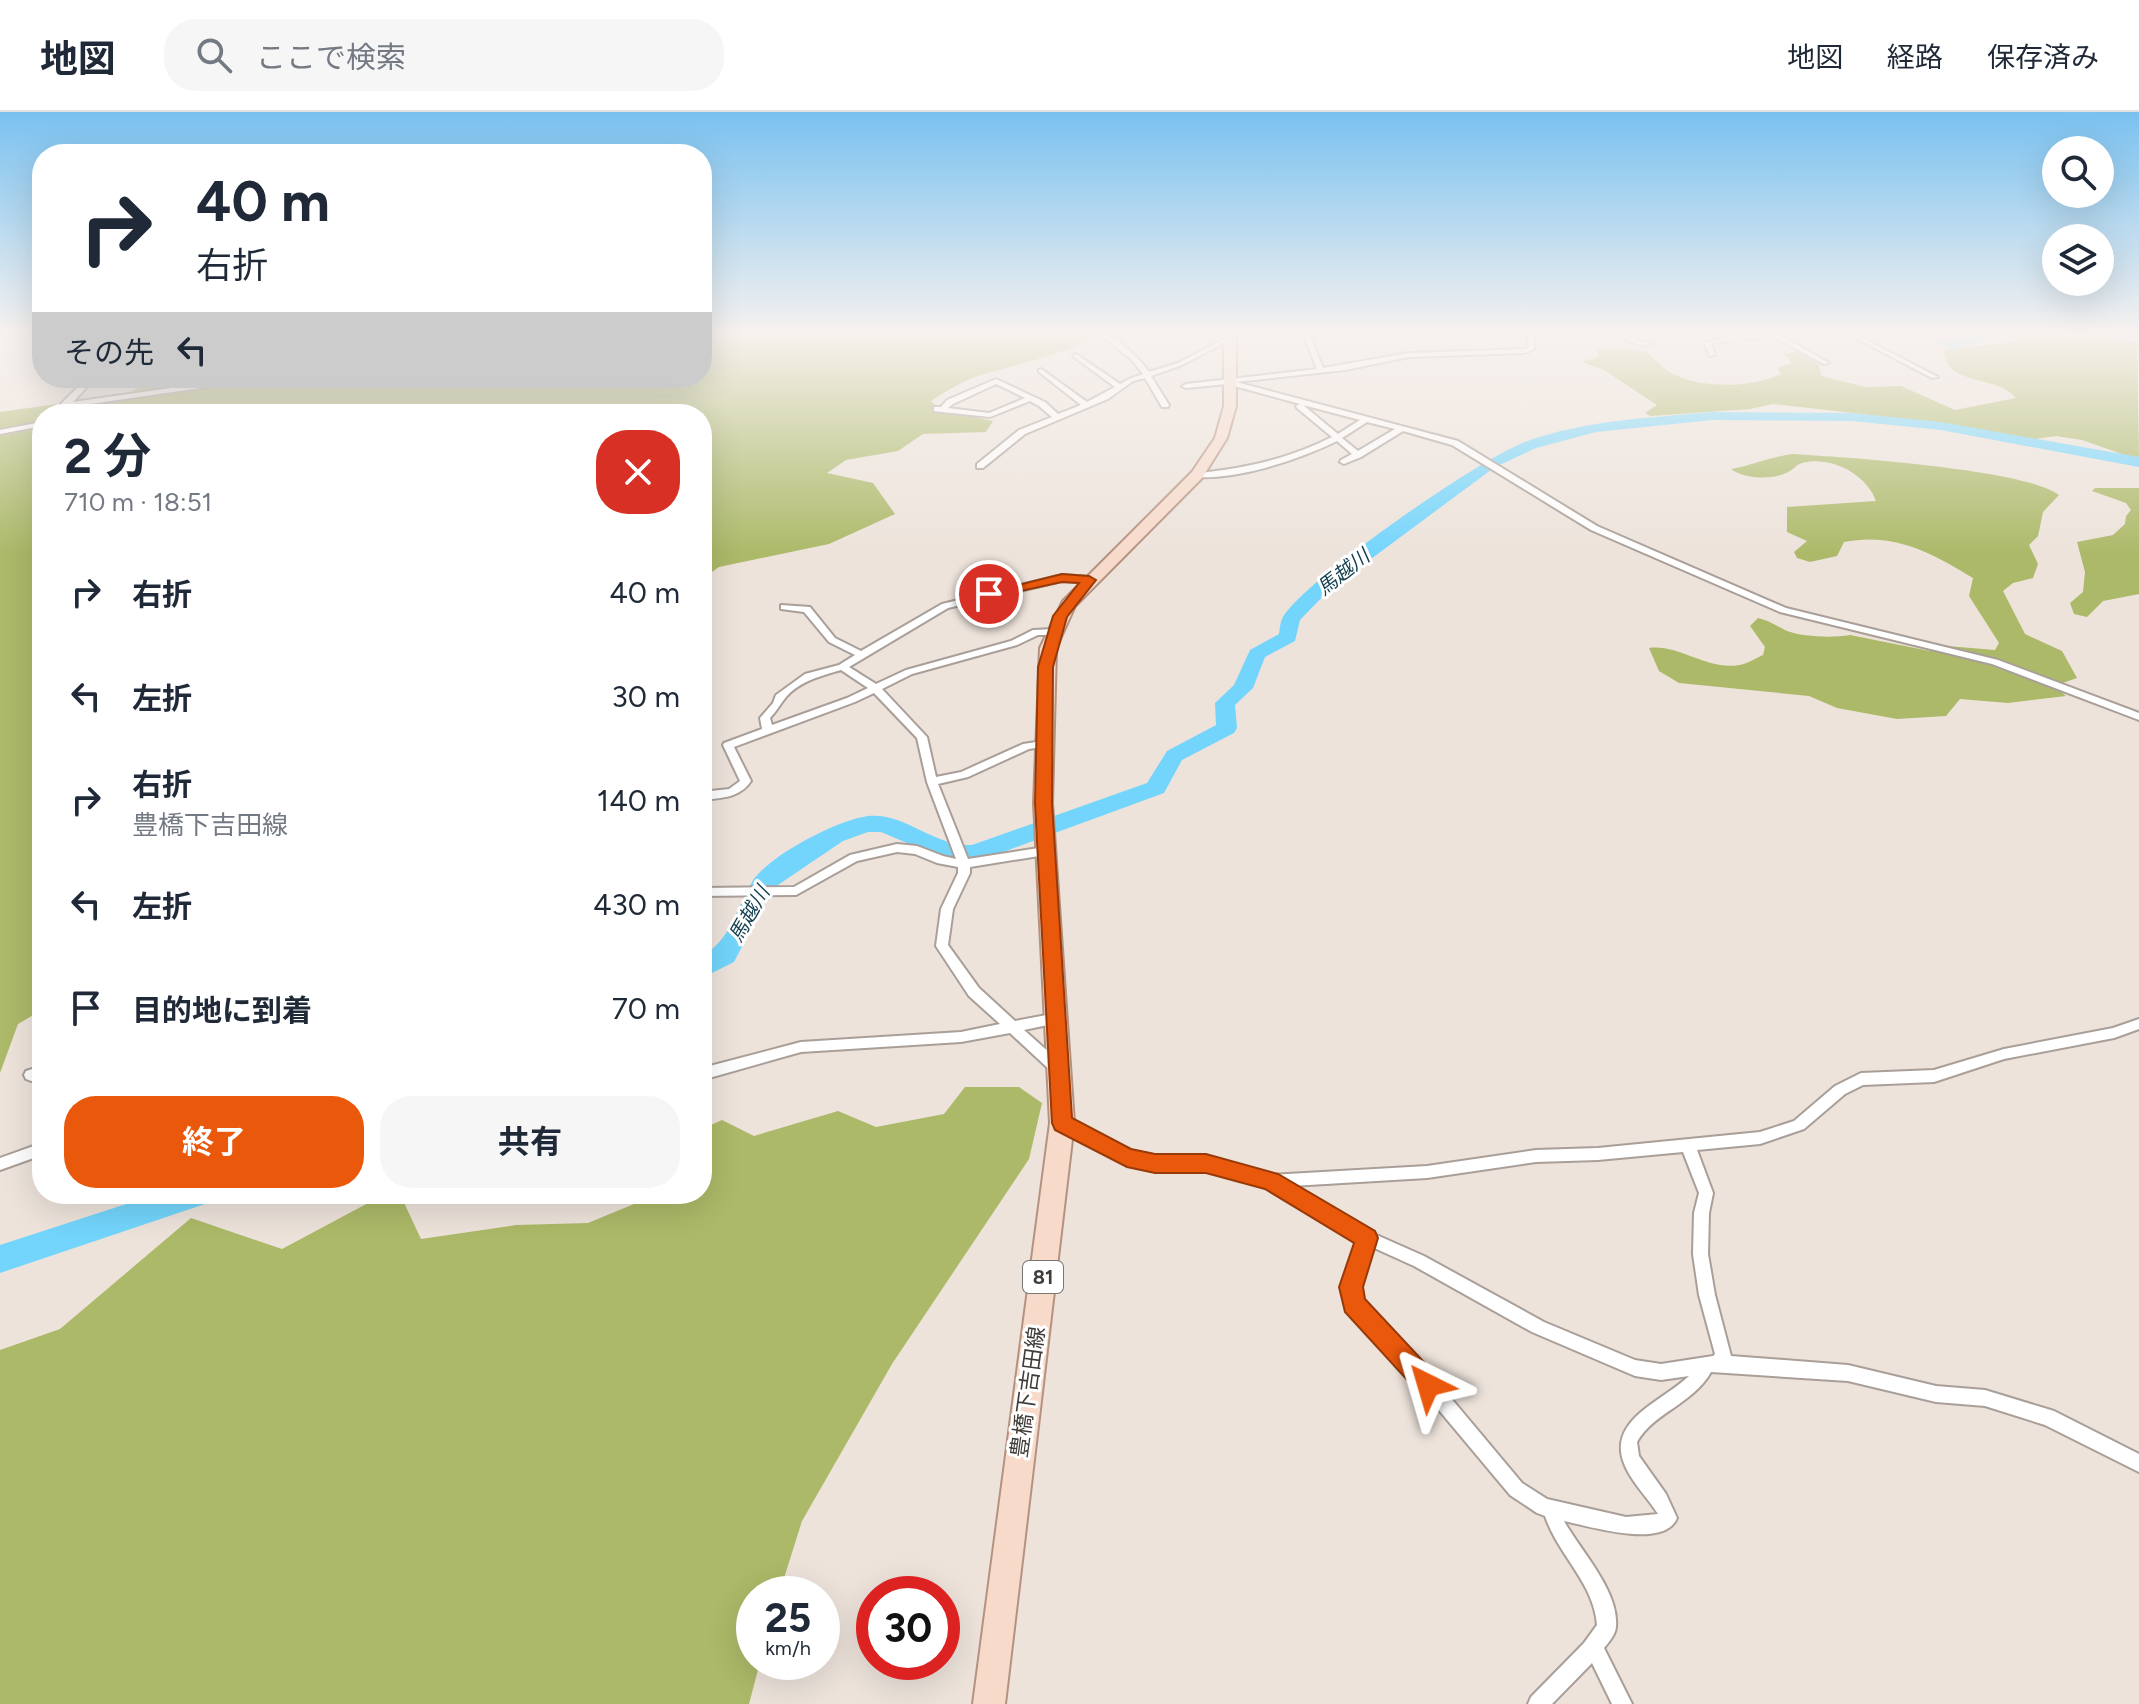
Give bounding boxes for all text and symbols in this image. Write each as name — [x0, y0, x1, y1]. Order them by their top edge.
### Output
search box — [164, 19, 724, 91]
icon: search — [192, 33, 236, 77]
text: 地図 — [40, 36, 116, 82]
text: ここで検索 — [256, 39, 406, 76]
text: 地図 — [1787, 40, 1843, 74]
text: 経路 — [1887, 40, 1943, 74]
text: 保存済み — [1987, 40, 2099, 74]
map controls — [2042, 136, 2114, 296]
button: search — [2042, 136, 2114, 208]
text: 40 m — [196, 168, 330, 235]
icon: right — [64, 176, 168, 280]
button: layers — [2042, 224, 2114, 296]
text: 右折 — [196, 244, 268, 287]
icon: left — [170, 328, 214, 372]
text: その先 — [64, 334, 154, 371]
text: 2 分 — [64, 427, 151, 485]
button: close — [596, 430, 680, 514]
text: 710 m · 18:51 — [64, 486, 212, 518]
water label: 馬越川 — [1312, 543, 1376, 600]
pin — [955, 560, 1023, 628]
icon: right — [64, 570, 108, 614]
icon: arrive — [967, 572, 1011, 616]
text: 40 m — [609, 574, 680, 611]
text: 右折 — [132, 576, 192, 613]
icon: left — [64, 674, 108, 718]
text: 30 m — [612, 678, 680, 715]
text: 左折 — [132, 680, 192, 717]
text: 右折 — [132, 766, 192, 803]
icon: right — [64, 778, 108, 822]
text: 140 m — [597, 782, 680, 819]
text: 豊橋下吉田線 — [132, 809, 288, 841]
water label: 馬越川 — [724, 880, 775, 946]
icon: left — [64, 882, 108, 926]
text: 430 m — [593, 886, 680, 923]
text: 左折 — [132, 888, 192, 925]
icon: arrive — [64, 986, 108, 1030]
text: 70 m — [612, 990, 680, 1027]
text: 目的地に到着 — [132, 992, 312, 1029]
button: 終了 — [64, 1096, 364, 1188]
button: 共有 — [380, 1096, 680, 1188]
road number: 81 — [1023, 1261, 1063, 1293]
street label: 豊橋下吉田線 — [1005, 1325, 1051, 1459]
position arrow — [1386, 1343, 1470, 1427]
speed limit sign: 30 — [856, 1576, 960, 1680]
text: 25 — [765, 1594, 811, 1642]
text: km/h — [765, 1636, 811, 1660]

